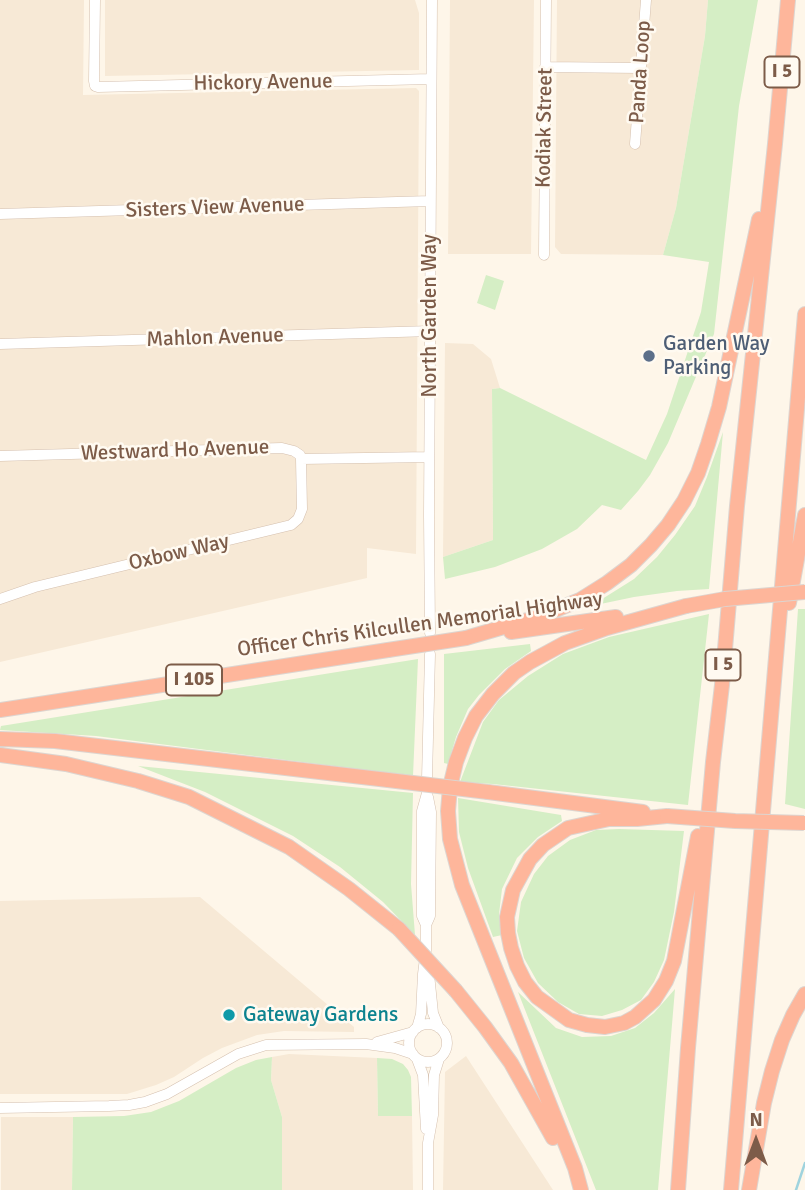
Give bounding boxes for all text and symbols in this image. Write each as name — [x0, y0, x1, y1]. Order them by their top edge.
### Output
street label: Panda Loop — [625, 20, 657, 124]
road number: I 5 — [764, 57, 800, 88]
street label: Kodiak Street — [531, 68, 559, 188]
street label: Hickory Avenue — [193, 69, 333, 97]
street label: Sisters View Avenue — [125, 192, 305, 224]
street label: North Garden Way — [417, 234, 443, 398]
street label: Mahlon Avenue — [146, 323, 284, 353]
place label: Garden Way Parking — [663, 331, 770, 381]
marker: Garden Way Parking — [641, 348, 657, 364]
street label: Westward Ho Avenue — [80, 435, 270, 467]
street label: Oxbow Way — [126, 529, 232, 577]
street label: Officer Chris Kilcullen Memorial Highway — [236, 587, 604, 663]
road number: I 5 — [706, 650, 740, 680]
road number: I 105 — [166, 664, 222, 695]
place label: Gateway Gardens — [243, 1002, 398, 1028]
marker: Gateway Gardens — [221, 1007, 237, 1023]
north arrow — [721, 1106, 791, 1176]
text: N — [749, 1108, 763, 1132]

